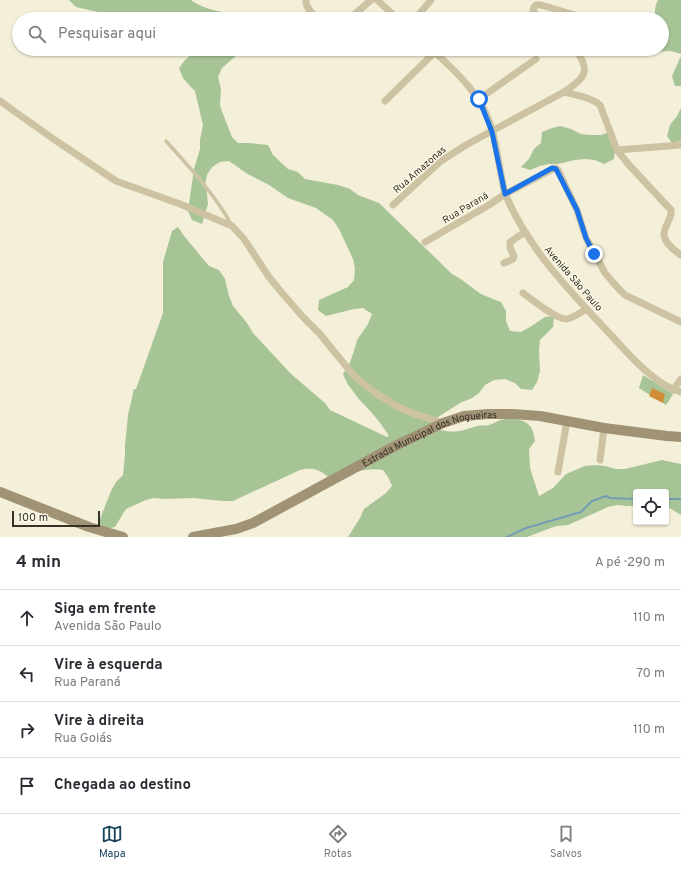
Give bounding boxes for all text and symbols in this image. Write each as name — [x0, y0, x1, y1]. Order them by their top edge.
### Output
search box — [12, 12, 669, 56]
icon: search — [26, 23, 48, 45]
text: Pesquisar aqui — [58, 25, 156, 44]
route start — [470, 90, 488, 108]
street label: Rua Amazonas — [391, 143, 449, 197]
street label: Rua Paraná — [440, 190, 491, 227]
street label: Avenida São Paulo — [541, 244, 605, 315]
route end — [585, 245, 603, 263]
street label: Estrada Municipal dos Nogueiras — [360, 409, 497, 471]
map controls — [633, 489, 669, 525]
button: locate — [633, 489, 669, 525]
scale bar — [12, 509, 100, 528]
text: 100 m — [18, 511, 48, 525]
text: 4 min — [16, 552, 61, 574]
text: A pé · 290 m — [595, 555, 665, 571]
text: Siga em frente — [54, 600, 156, 619]
icon: ahead — [16, 607, 38, 629]
text: 110 m — [633, 610, 665, 626]
text: Avenida São Paulo — [54, 619, 161, 635]
text: Vire à esquerda — [54, 656, 163, 675]
icon: left — [16, 663, 38, 685]
text: 70 m — [636, 666, 665, 682]
text: Rua Paraná — [54, 675, 121, 691]
text: Vire à direita — [54, 712, 144, 731]
icon: right — [16, 719, 38, 741]
text: 110 m — [633, 722, 665, 738]
text: Rua Goiás — [54, 731, 112, 747]
icon: arrive — [16, 775, 38, 797]
text: Chegada ao destino — [54, 776, 191, 795]
tab: Mapa — [99, 823, 126, 861]
tab: Rotas — [324, 823, 352, 861]
tab: Salvos — [550, 823, 582, 861]

